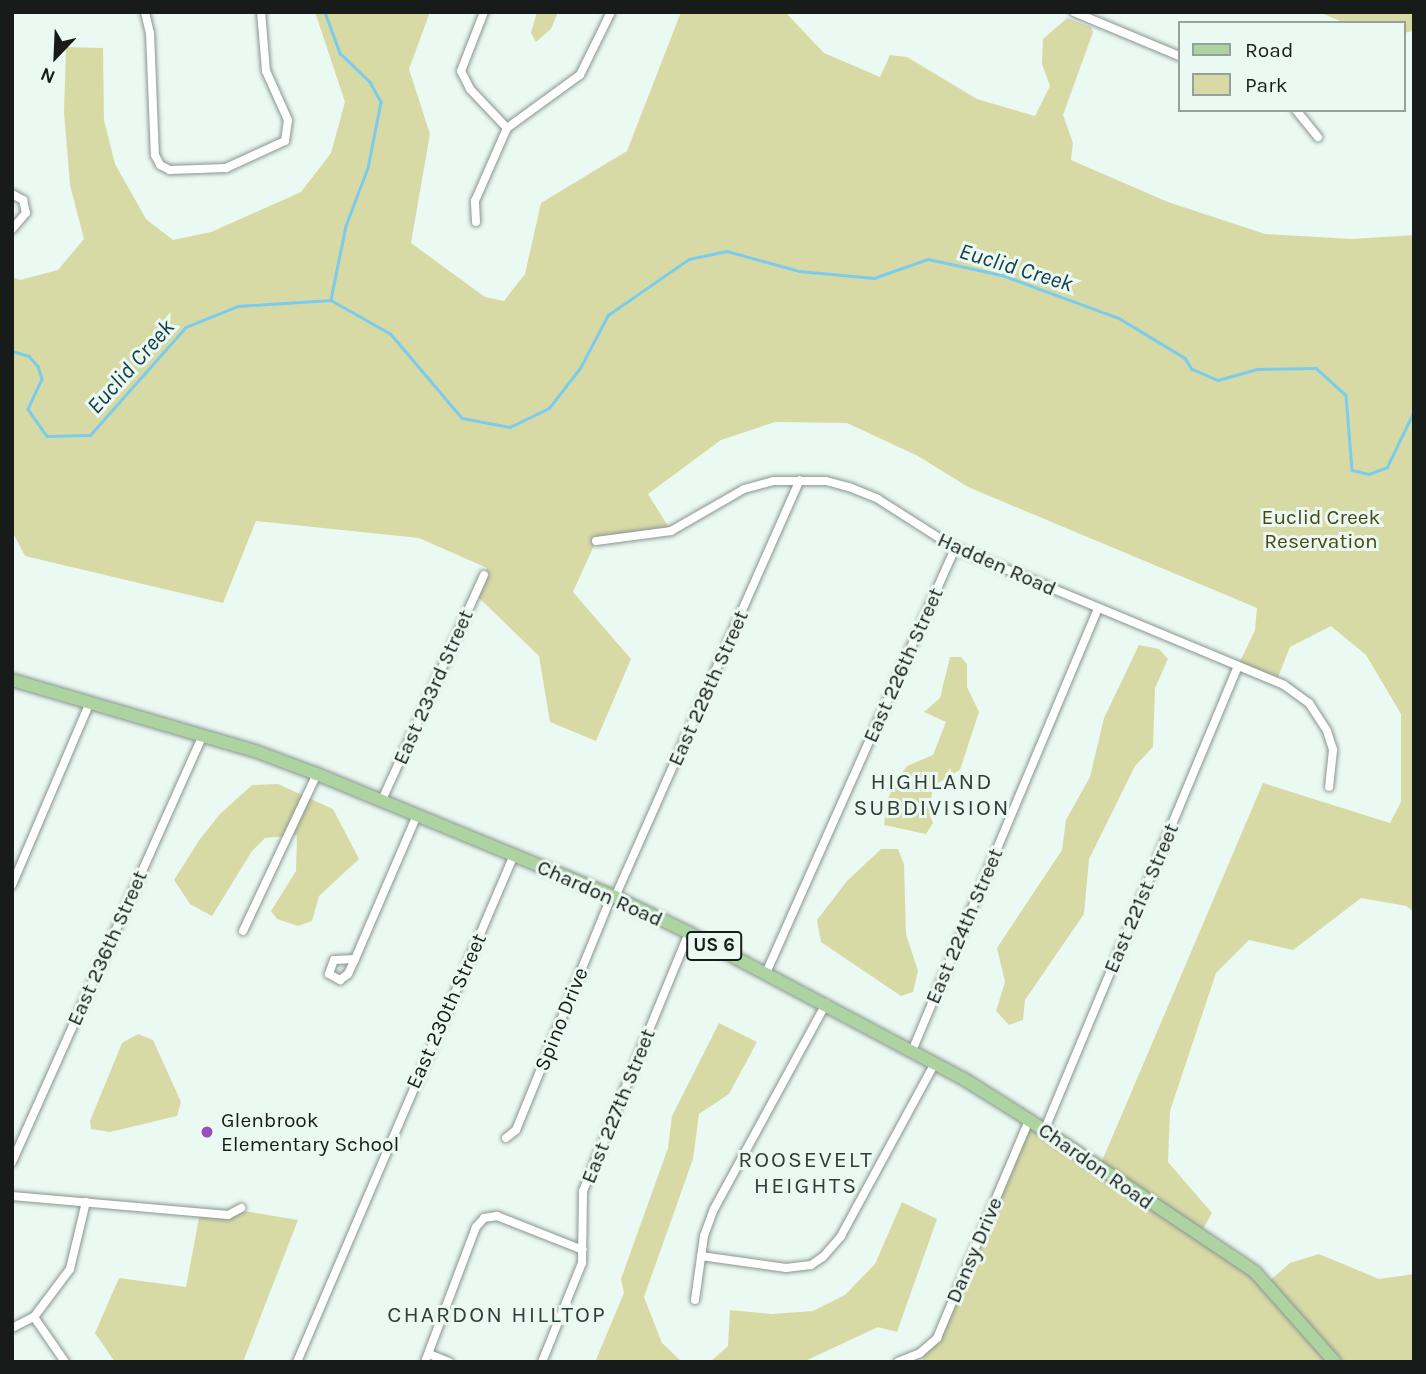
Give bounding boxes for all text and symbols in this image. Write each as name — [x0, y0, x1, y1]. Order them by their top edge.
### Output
north arrow — [21, 21, 91, 91]
legend — [1178, 21, 1405, 112]
text: Road — [1245, 38, 1293, 62]
text: N — [37, 63, 58, 88]
text: Park — [1245, 73, 1288, 97]
water label: Euclid Creek — [956, 238, 1076, 298]
water label: Euclid Creek — [81, 314, 181, 420]
park label: Euclid Creek Reservation — [1262, 504, 1380, 554]
street label: Hadden Road — [934, 527, 1060, 601]
street label: East 226th Street — [858, 584, 948, 746]
street label: East 233rd Street — [388, 606, 478, 768]
street label: East 228th Street — [662, 606, 754, 770]
district label: HIGHLAND SUBDIVISION — [855, 768, 1009, 822]
street label: East 221st Street — [1098, 819, 1184, 977]
street label: East 224th Street — [920, 844, 1008, 1008]
street label: Chardon Road — [533, 854, 667, 932]
street label: East 236th Street — [62, 867, 152, 1029]
street label: East 230th Street — [400, 929, 492, 1093]
road number: US 6 — [686, 930, 742, 962]
street label: Spino Drive — [529, 964, 593, 1074]
street label: East 227th Street — [575, 1025, 661, 1187]
place label: Glenbrook Elementary School — [221, 1107, 399, 1157]
street label: Chardon Road — [1034, 1117, 1158, 1215]
marker: Glenbrook Elementary School — [199, 1124, 215, 1140]
district label: ROOSEVELT HEIGHTS — [739, 1146, 873, 1200]
street label: Dansy Drive — [940, 1193, 1008, 1307]
district label: CHARDON HILLTOP — [389, 1301, 605, 1329]

